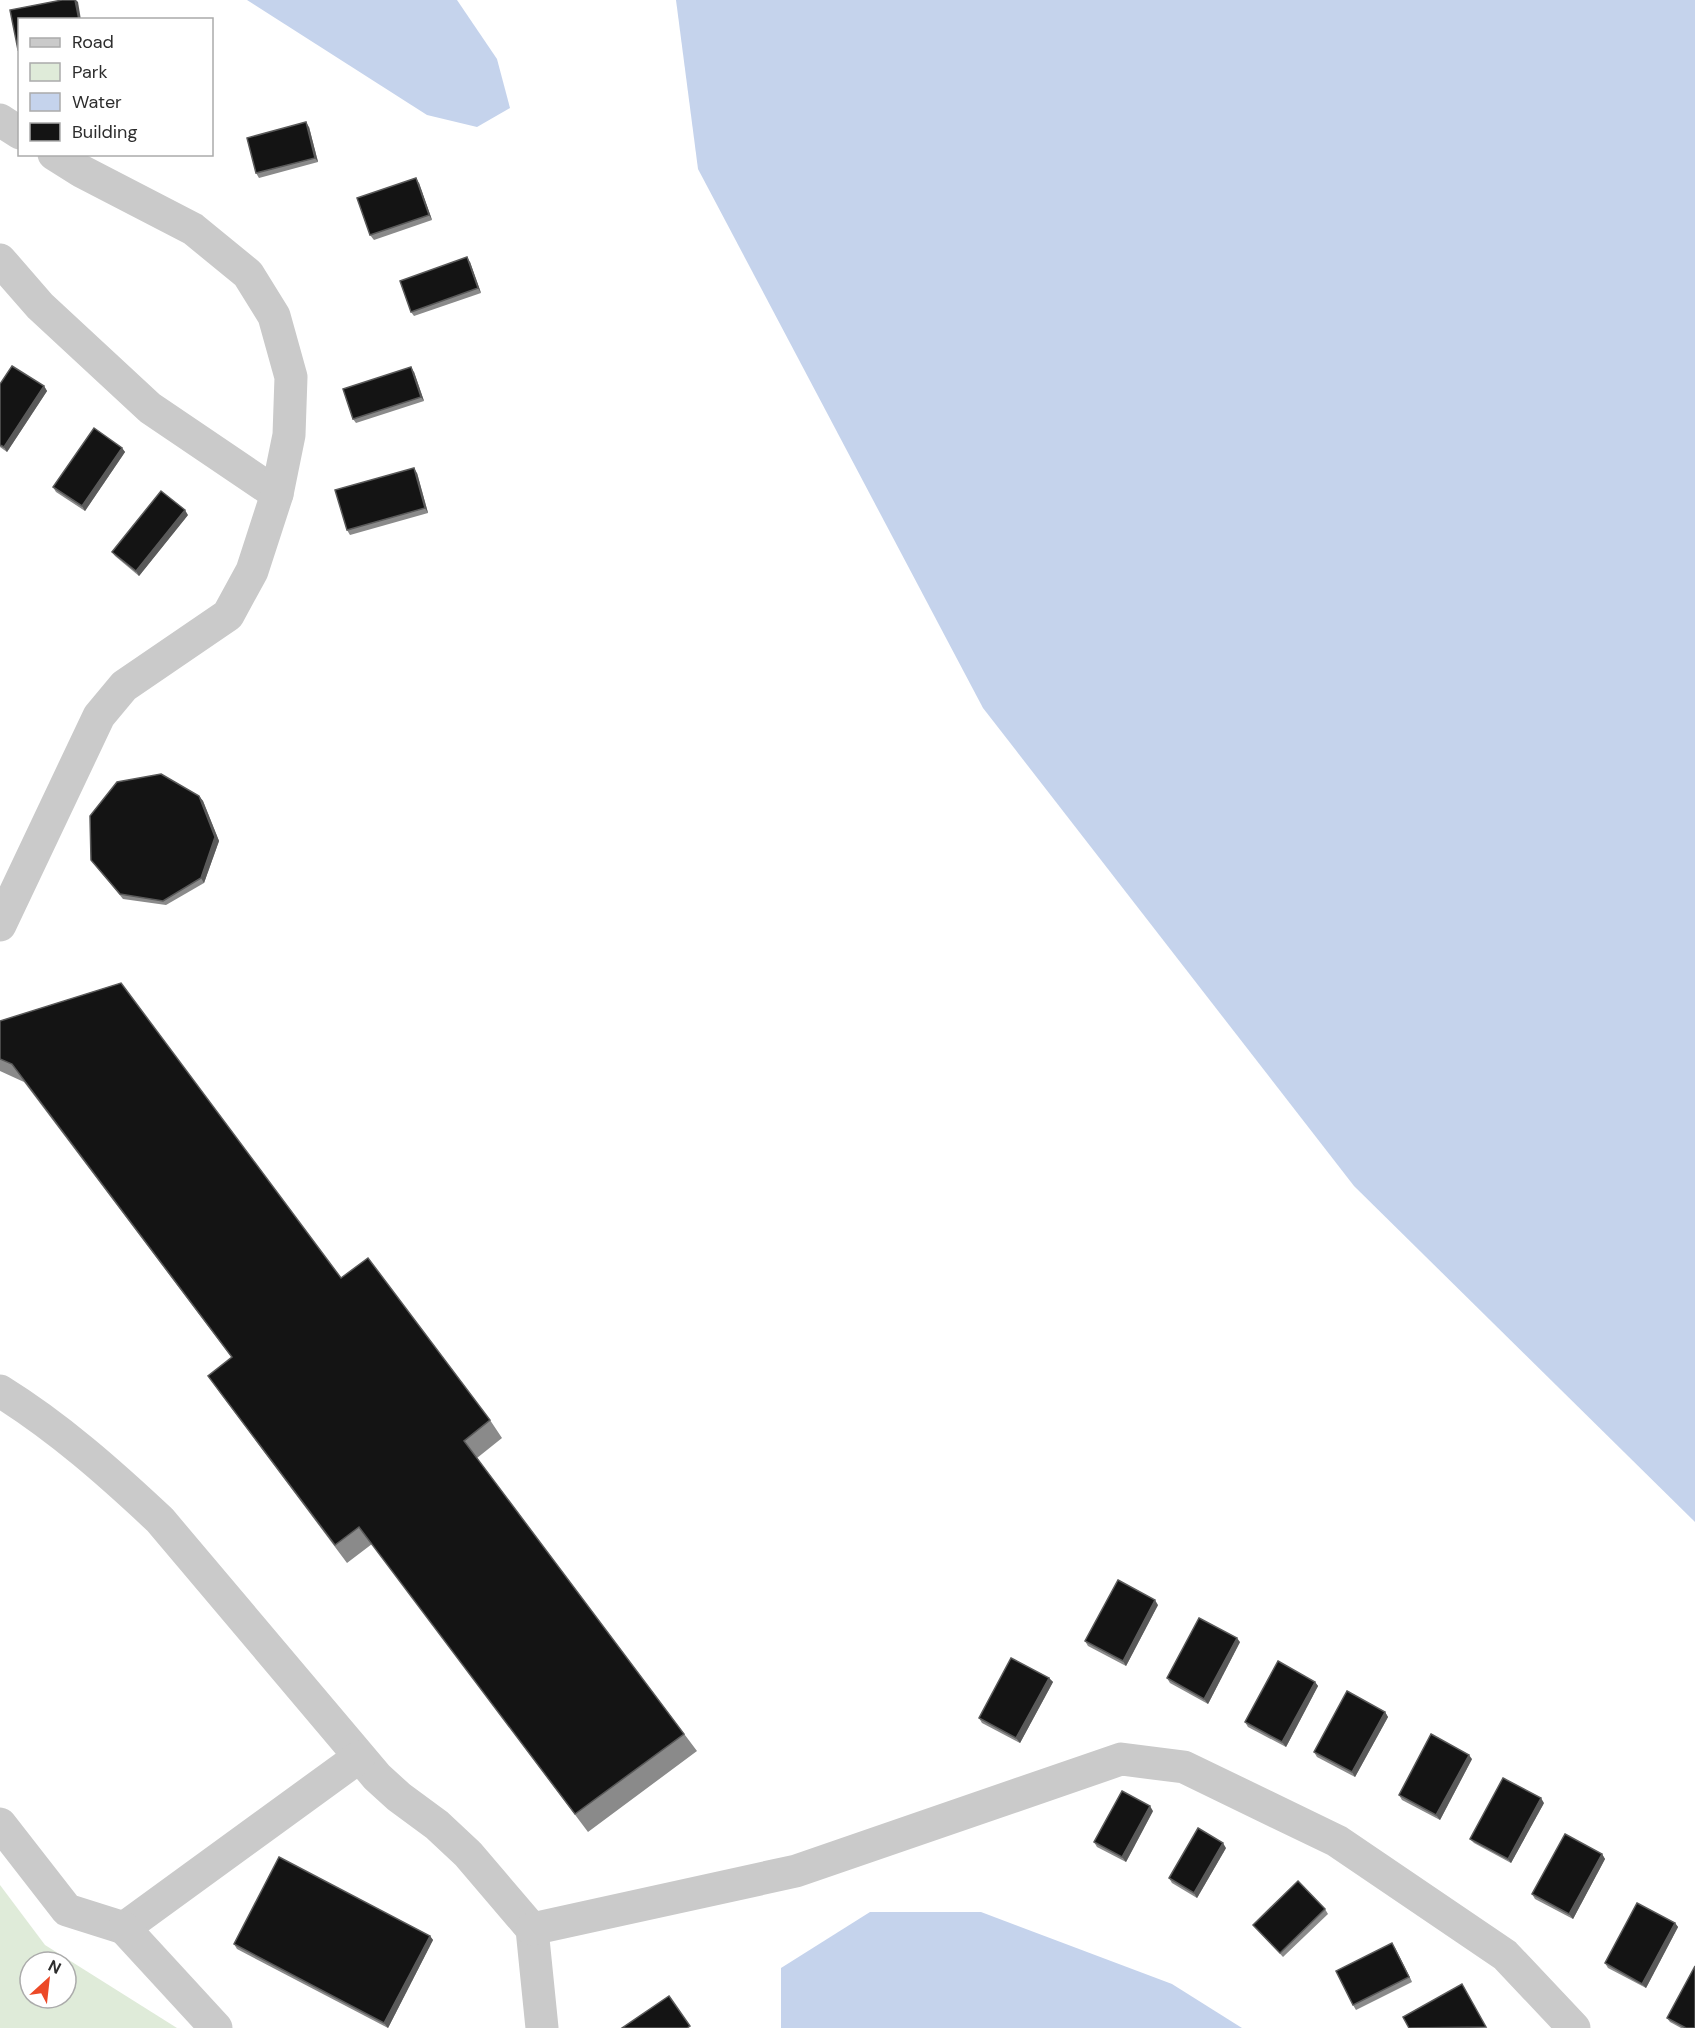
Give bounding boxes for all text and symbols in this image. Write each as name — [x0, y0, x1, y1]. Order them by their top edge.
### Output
legend — [18, 18, 213, 156]
text: Road — [72, 30, 114, 54]
text: Park — [72, 60, 108, 84]
text: Water — [72, 90, 122, 114]
text: Building — [72, 120, 137, 144]
north arrow — [18, 1950, 78, 2010]
text: N — [45, 1955, 65, 1979]

